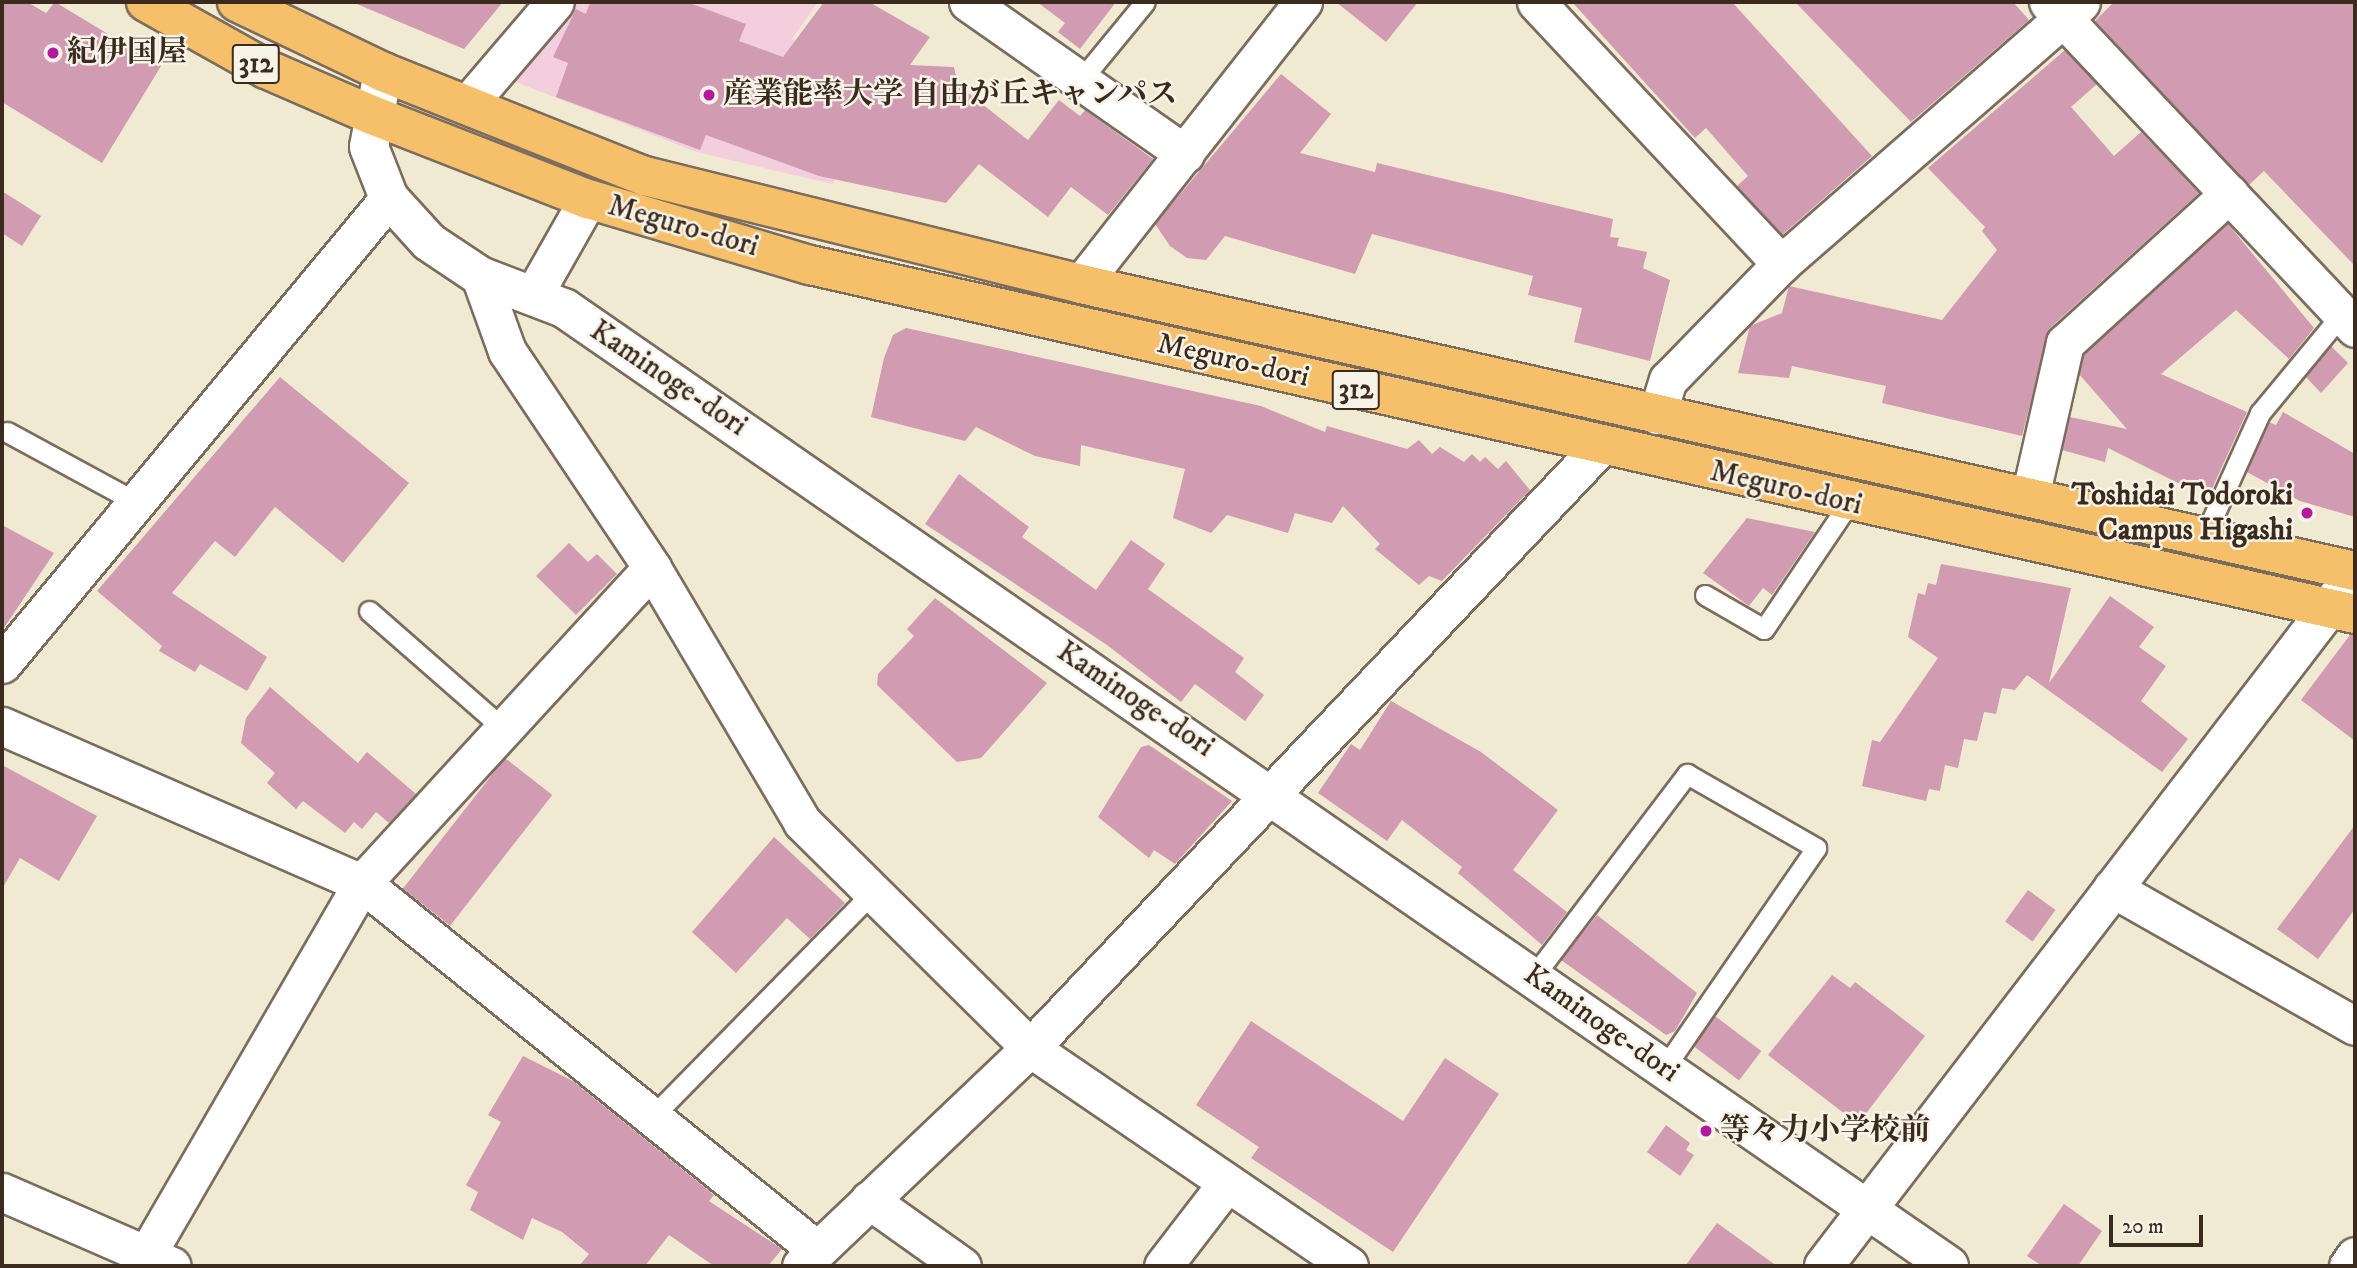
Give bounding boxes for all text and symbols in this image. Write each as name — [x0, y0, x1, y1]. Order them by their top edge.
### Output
place label: 紀伊国屋 — [67, 35, 187, 71]
road number: 312 — [232, 40, 280, 88]
marker: 紀伊国屋 — [45, 45, 61, 61]
place label: 産業能率大学 自由が丘キャンパス — [723, 77, 1179, 113]
marker: 産業能率大学 自由が丘キャンパス — [701, 87, 717, 103]
street label: Meguro-dori — [604, 188, 762, 266]
street label: Kaminoge-dori — [583, 313, 753, 445]
street label: Meguro-dori — [1154, 326, 1312, 396]
road number: 312 — [1332, 366, 1380, 414]
street label: Meguro-dori — [1707, 454, 1865, 524]
place label: Toshidai Todoroki Campus Higashi — [2072, 478, 2293, 548]
marker: Toshidai Todoroki Campus Higashi — [2299, 505, 2315, 521]
street label: Kaminoge-dori — [1050, 634, 1220, 766]
street label: Kaminoge-dori — [1516, 957, 1686, 1091]
place label: 等々力小学校前 — [1720, 1113, 1930, 1149]
marker: 等々力小学校前 — [1698, 1123, 1714, 1139]
scale bar — [2112, 1202, 2206, 1246]
text: 20 m — [2122, 1214, 2164, 1240]

